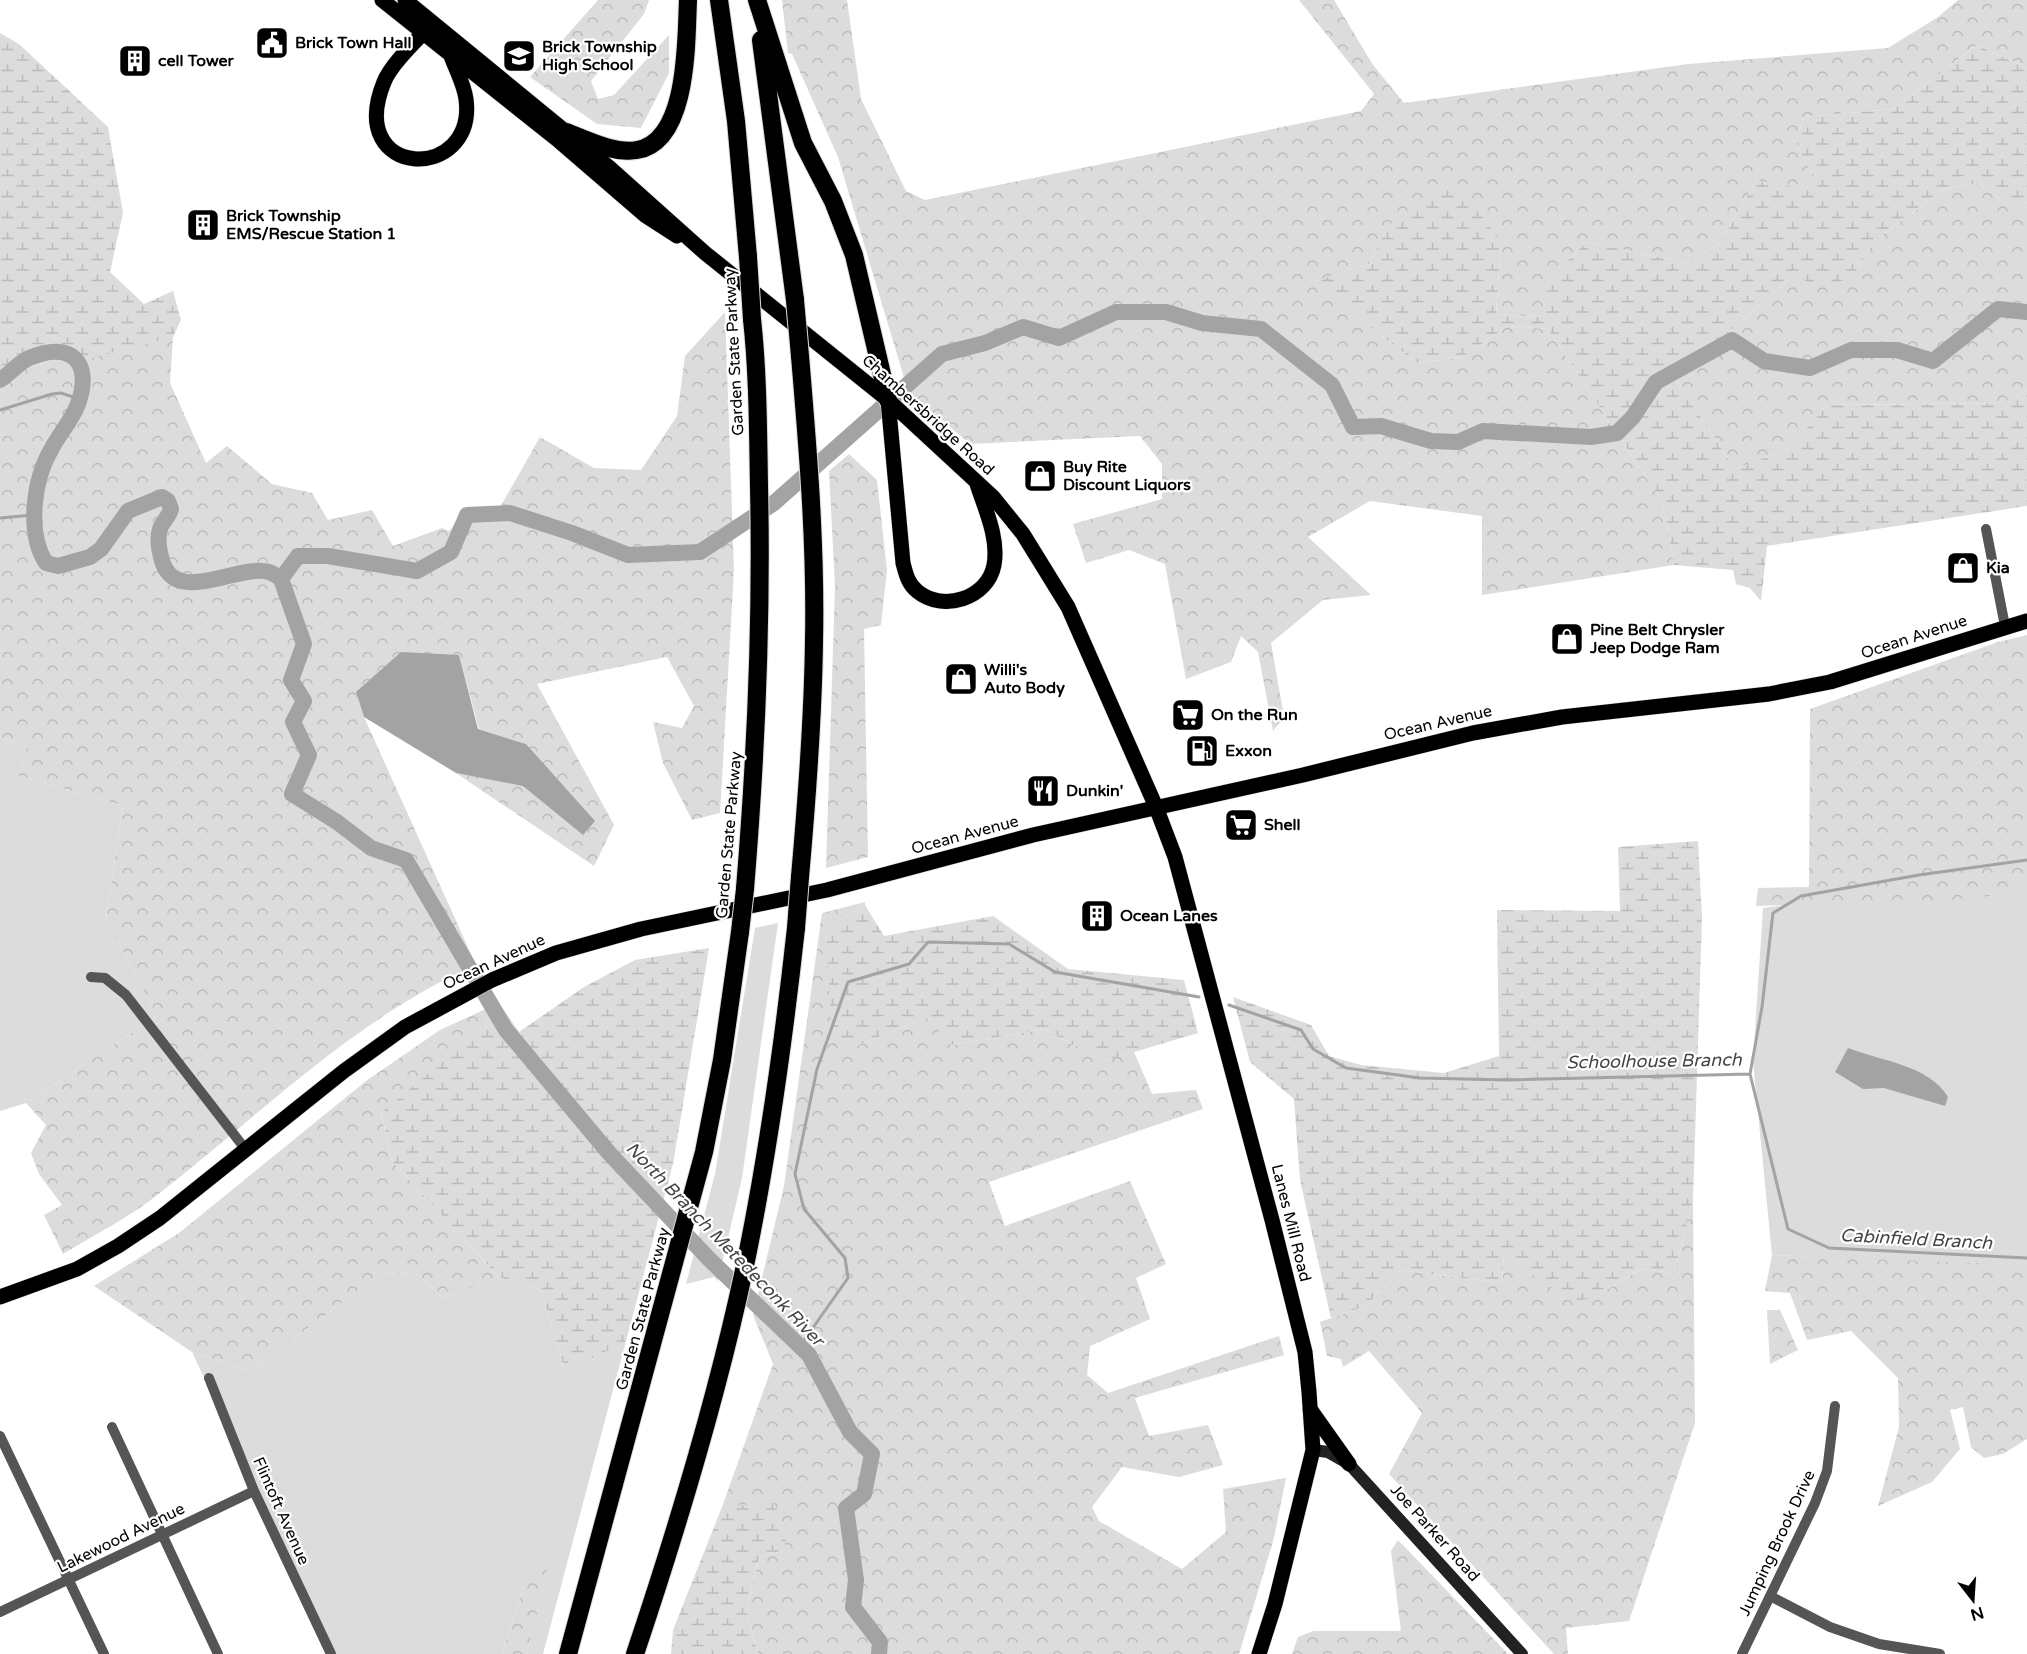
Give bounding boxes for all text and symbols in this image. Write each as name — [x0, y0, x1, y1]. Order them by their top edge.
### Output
public building icon: Brick Town Hall — [254, 25, 290, 61]
place label: Brick Town Hall — [295, 33, 411, 53]
place label: Brick Township High School — [542, 37, 657, 75]
school or university icon: Brick Township High School — [501, 38, 537, 74]
building icon: cell Tower — [117, 43, 153, 79]
place label: cell Tower — [158, 51, 235, 71]
place label: Brick Township EMS/Rescue Station 1 — [226, 206, 396, 244]
building icon: Brick Township EMS/Rescue Station 1 — [185, 207, 221, 243]
street label: Garden State Parkway — [720, 267, 748, 436]
street label: Chambersbridge Road — [858, 350, 998, 480]
place label: Buy Rite Discount Liquors — [1063, 457, 1191, 495]
shop icon: Buy Rite Discount Liquors — [1022, 458, 1058, 494]
shop icon: Kia — [1945, 550, 1981, 586]
place label: Kia — [1986, 558, 2010, 578]
street label: Ocean Avenue — [1858, 610, 1970, 664]
place label: Pine Belt Chrysler Jeep Dodge Ram — [1589, 620, 1725, 658]
shop icon: Pine Belt Chrysler Jeep Dodge Ram — [1549, 621, 1585, 657]
place label: Willi's Auto Body — [984, 660, 1065, 698]
shop icon: Willi's Auto Body — [943, 661, 979, 697]
supermarket icon: On the Run — [1170, 697, 1206, 733]
street label: Ocean Avenue — [1382, 701, 1494, 745]
place label: On the Run — [1211, 705, 1298, 725]
fuel station icon: Exxon — [1184, 733, 1220, 769]
place label: Exxon — [1225, 741, 1272, 761]
street label: Garden State Parkway — [712, 750, 746, 919]
restaurant icon: Dunkin' — [1025, 773, 1061, 809]
place label: Dunkin' — [1066, 781, 1123, 801]
supermarket icon: Shell — [1223, 807, 1259, 843]
street label: Ocean Avenue — [909, 811, 1021, 859]
place label: Shell — [1264, 815, 1301, 835]
building icon: Ocean Lanes — [1079, 898, 1115, 934]
place label: Ocean Lanes — [1120, 906, 1218, 926]
street label: Ocean Avenue — [440, 930, 548, 994]
water label: Schoolhouse Branch — [1566, 1048, 1743, 1074]
water label: North Branch Metedeconk River — [621, 1137, 830, 1352]
street label: Lanes Mill Road — [1267, 1162, 1315, 1284]
water label: Cabinfield Branch — [1839, 1224, 1994, 1254]
street label: Garden State Parkway — [612, 1225, 674, 1393]
street label: Flintoft Avenue — [248, 1454, 314, 1568]
street label: Jumping Brook Drive — [1734, 1467, 1820, 1619]
street label: Joe Parker Road — [1386, 1480, 1484, 1586]
street label: Lakewood Avenue — [54, 1498, 188, 1578]
north arrow — [1943, 1570, 2003, 1630]
text: N — [1968, 1602, 1986, 1625]

